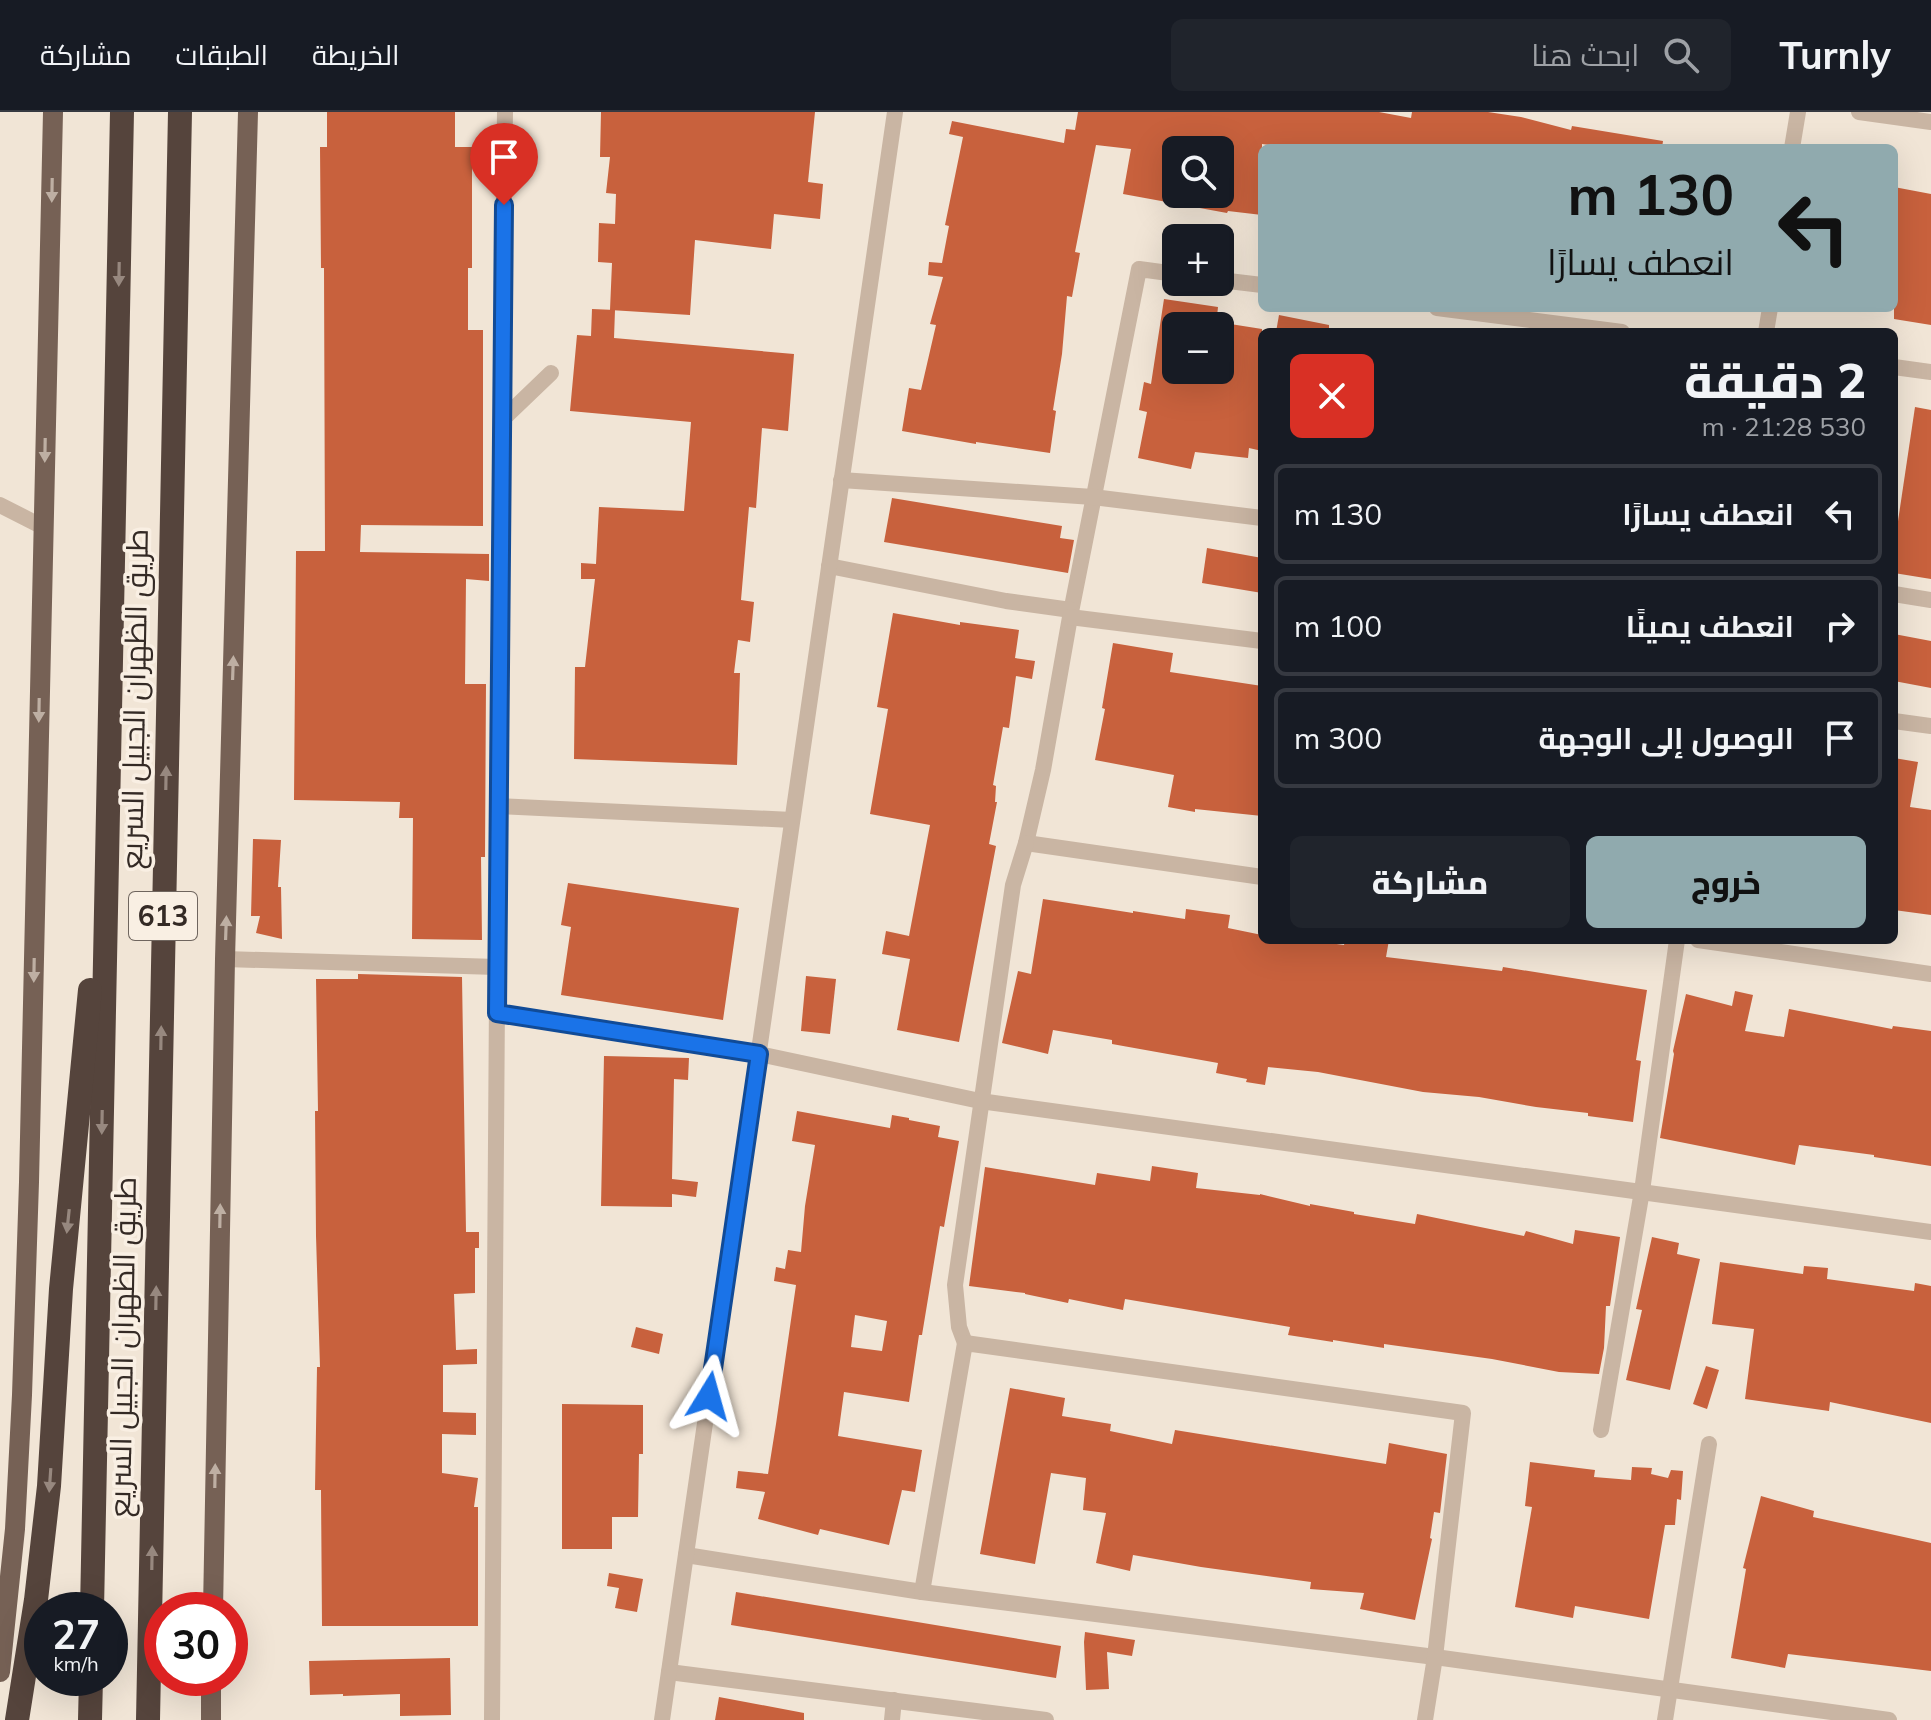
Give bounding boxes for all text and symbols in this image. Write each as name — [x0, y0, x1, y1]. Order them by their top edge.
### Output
search box — [1171, 19, 1731, 91]
text: Turnly — [1779, 31, 1891, 79]
icon: search — [1659, 33, 1703, 77]
text: ابحث هنا — [1531, 36, 1639, 74]
text: مشاركة — [40, 37, 131, 72]
text: الطبقات — [175, 37, 268, 72]
text: الخريطة — [312, 37, 399, 72]
pin — [470, 123, 538, 205]
icon: arrive — [482, 135, 526, 179]
map controls — [1162, 136, 1234, 384]
button: search — [1162, 136, 1234, 208]
text: 130 m — [1567, 159, 1734, 229]
icon: left — [1762, 176, 1866, 280]
one-way arrow — [45, 178, 58, 203]
button: + — [1162, 224, 1234, 296]
text: انعطف يسارًا — [1547, 239, 1734, 284]
one-way arrow — [113, 262, 125, 287]
button: − — [1162, 312, 1234, 384]
text: 2 دقيقة — [1684, 350, 1866, 410]
button: close — [1290, 354, 1374, 438]
text: 530 m · 21:28 — [1702, 410, 1866, 443]
one-way arrow — [39, 438, 51, 463]
icon: left — [1818, 492, 1862, 536]
text: 130 m — [1294, 495, 1382, 533]
text: انعطف يسارًا — [1622, 495, 1794, 533]
street label: طريق الظهران الجبيل السريع — [112, 528, 158, 870]
icon: right — [1818, 604, 1862, 648]
text: 100 m — [1294, 607, 1382, 645]
text: انعطف يمينًا — [1626, 607, 1794, 645]
one-way arrow — [226, 655, 239, 680]
one-way arrow — [33, 698, 45, 723]
icon: arrive — [1818, 716, 1862, 760]
text: 300 m — [1294, 719, 1382, 757]
text: الوصول إلى الوجهة — [1539, 719, 1794, 757]
one-way arrow — [160, 765, 172, 790]
button: مشاركة — [1290, 836, 1570, 928]
button: خروج — [1586, 836, 1866, 928]
road number: 613 — [129, 892, 197, 940]
one-way arrow — [219, 915, 232, 940]
one-way arrow — [27, 958, 40, 983]
one-way arrow — [155, 1025, 167, 1050]
one-way arrow — [96, 1110, 108, 1135]
street label: طريق الظهران الجبيل السريع — [100, 1176, 146, 1518]
one-way arrow — [214, 1203, 226, 1228]
one-way arrow — [61, 1209, 74, 1234]
one-way arrow — [150, 1285, 163, 1310]
position arrow — [667, 1354, 751, 1438]
one-way arrow — [209, 1463, 221, 1488]
one-way arrow — [43, 1468, 56, 1493]
one-way arrow — [146, 1545, 158, 1570]
speed limit sign: 30 — [144, 1592, 248, 1696]
text: 27 — [52, 1609, 100, 1659]
text: km/h — [53, 1651, 99, 1676]

